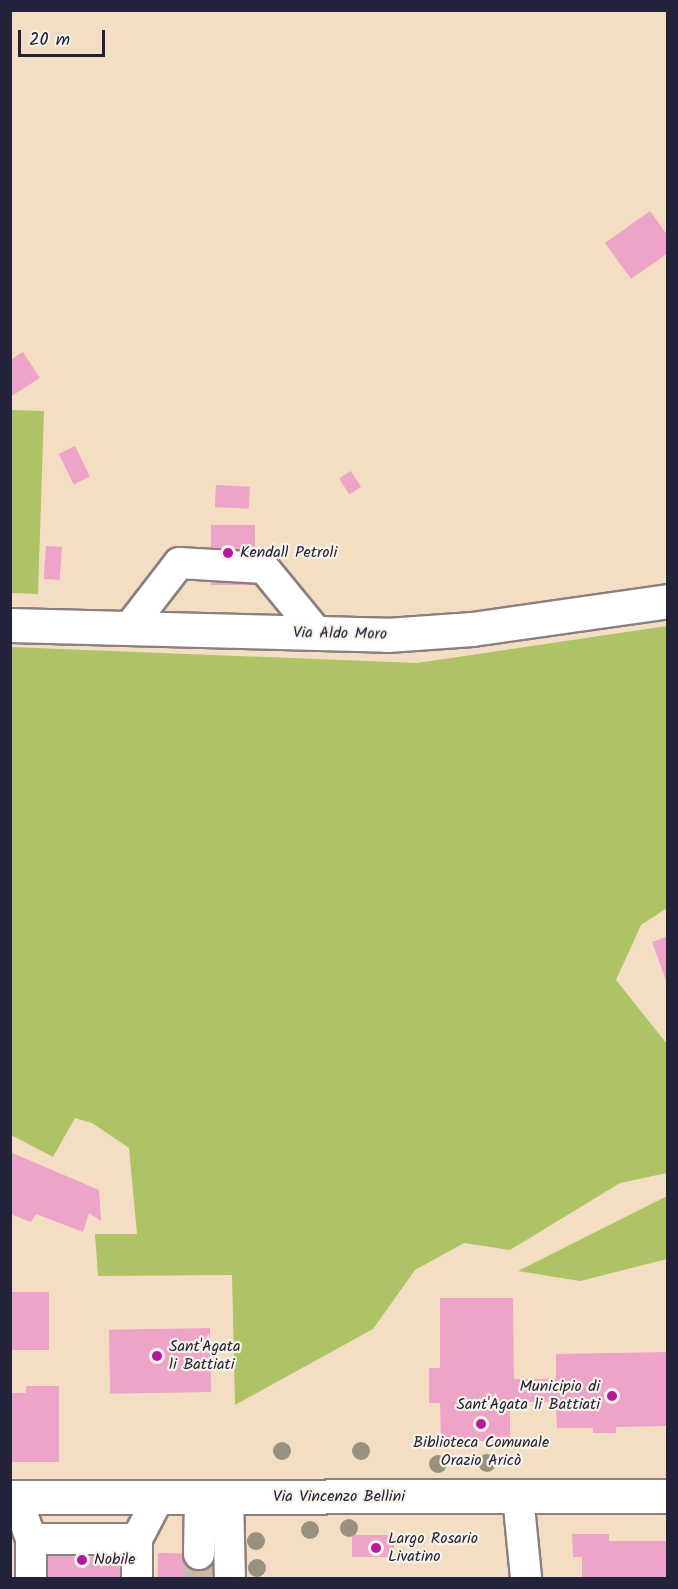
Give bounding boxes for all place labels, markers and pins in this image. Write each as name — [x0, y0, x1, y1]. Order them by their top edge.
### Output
place label: Kendall Petroli — [240, 543, 337, 563]
marker: Kendall Petroli — [221, 546, 235, 560]
place label: Sant'Agata li Battiati — [169, 1337, 241, 1375]
marker: Sant'Agata li Battiati — [150, 1349, 164, 1363]
place label: Municipio di Sant'Agata li Battiati — [456, 1377, 600, 1415]
marker: Municipio di Sant'Agata li Battiati — [605, 1389, 619, 1403]
marker: Biblioteca Comunale Orazio Aricò — [474, 1417, 488, 1431]
place label: Biblioteca Comunale Orazio Aricò — [413, 1433, 549, 1471]
place label: Largo Rosario Livatino — [388, 1529, 478, 1567]
marker: Largo Rosario Livatino — [369, 1541, 383, 1555]
place label: Nobile — [94, 1550, 135, 1570]
marker: Nobile — [75, 1553, 89, 1567]

